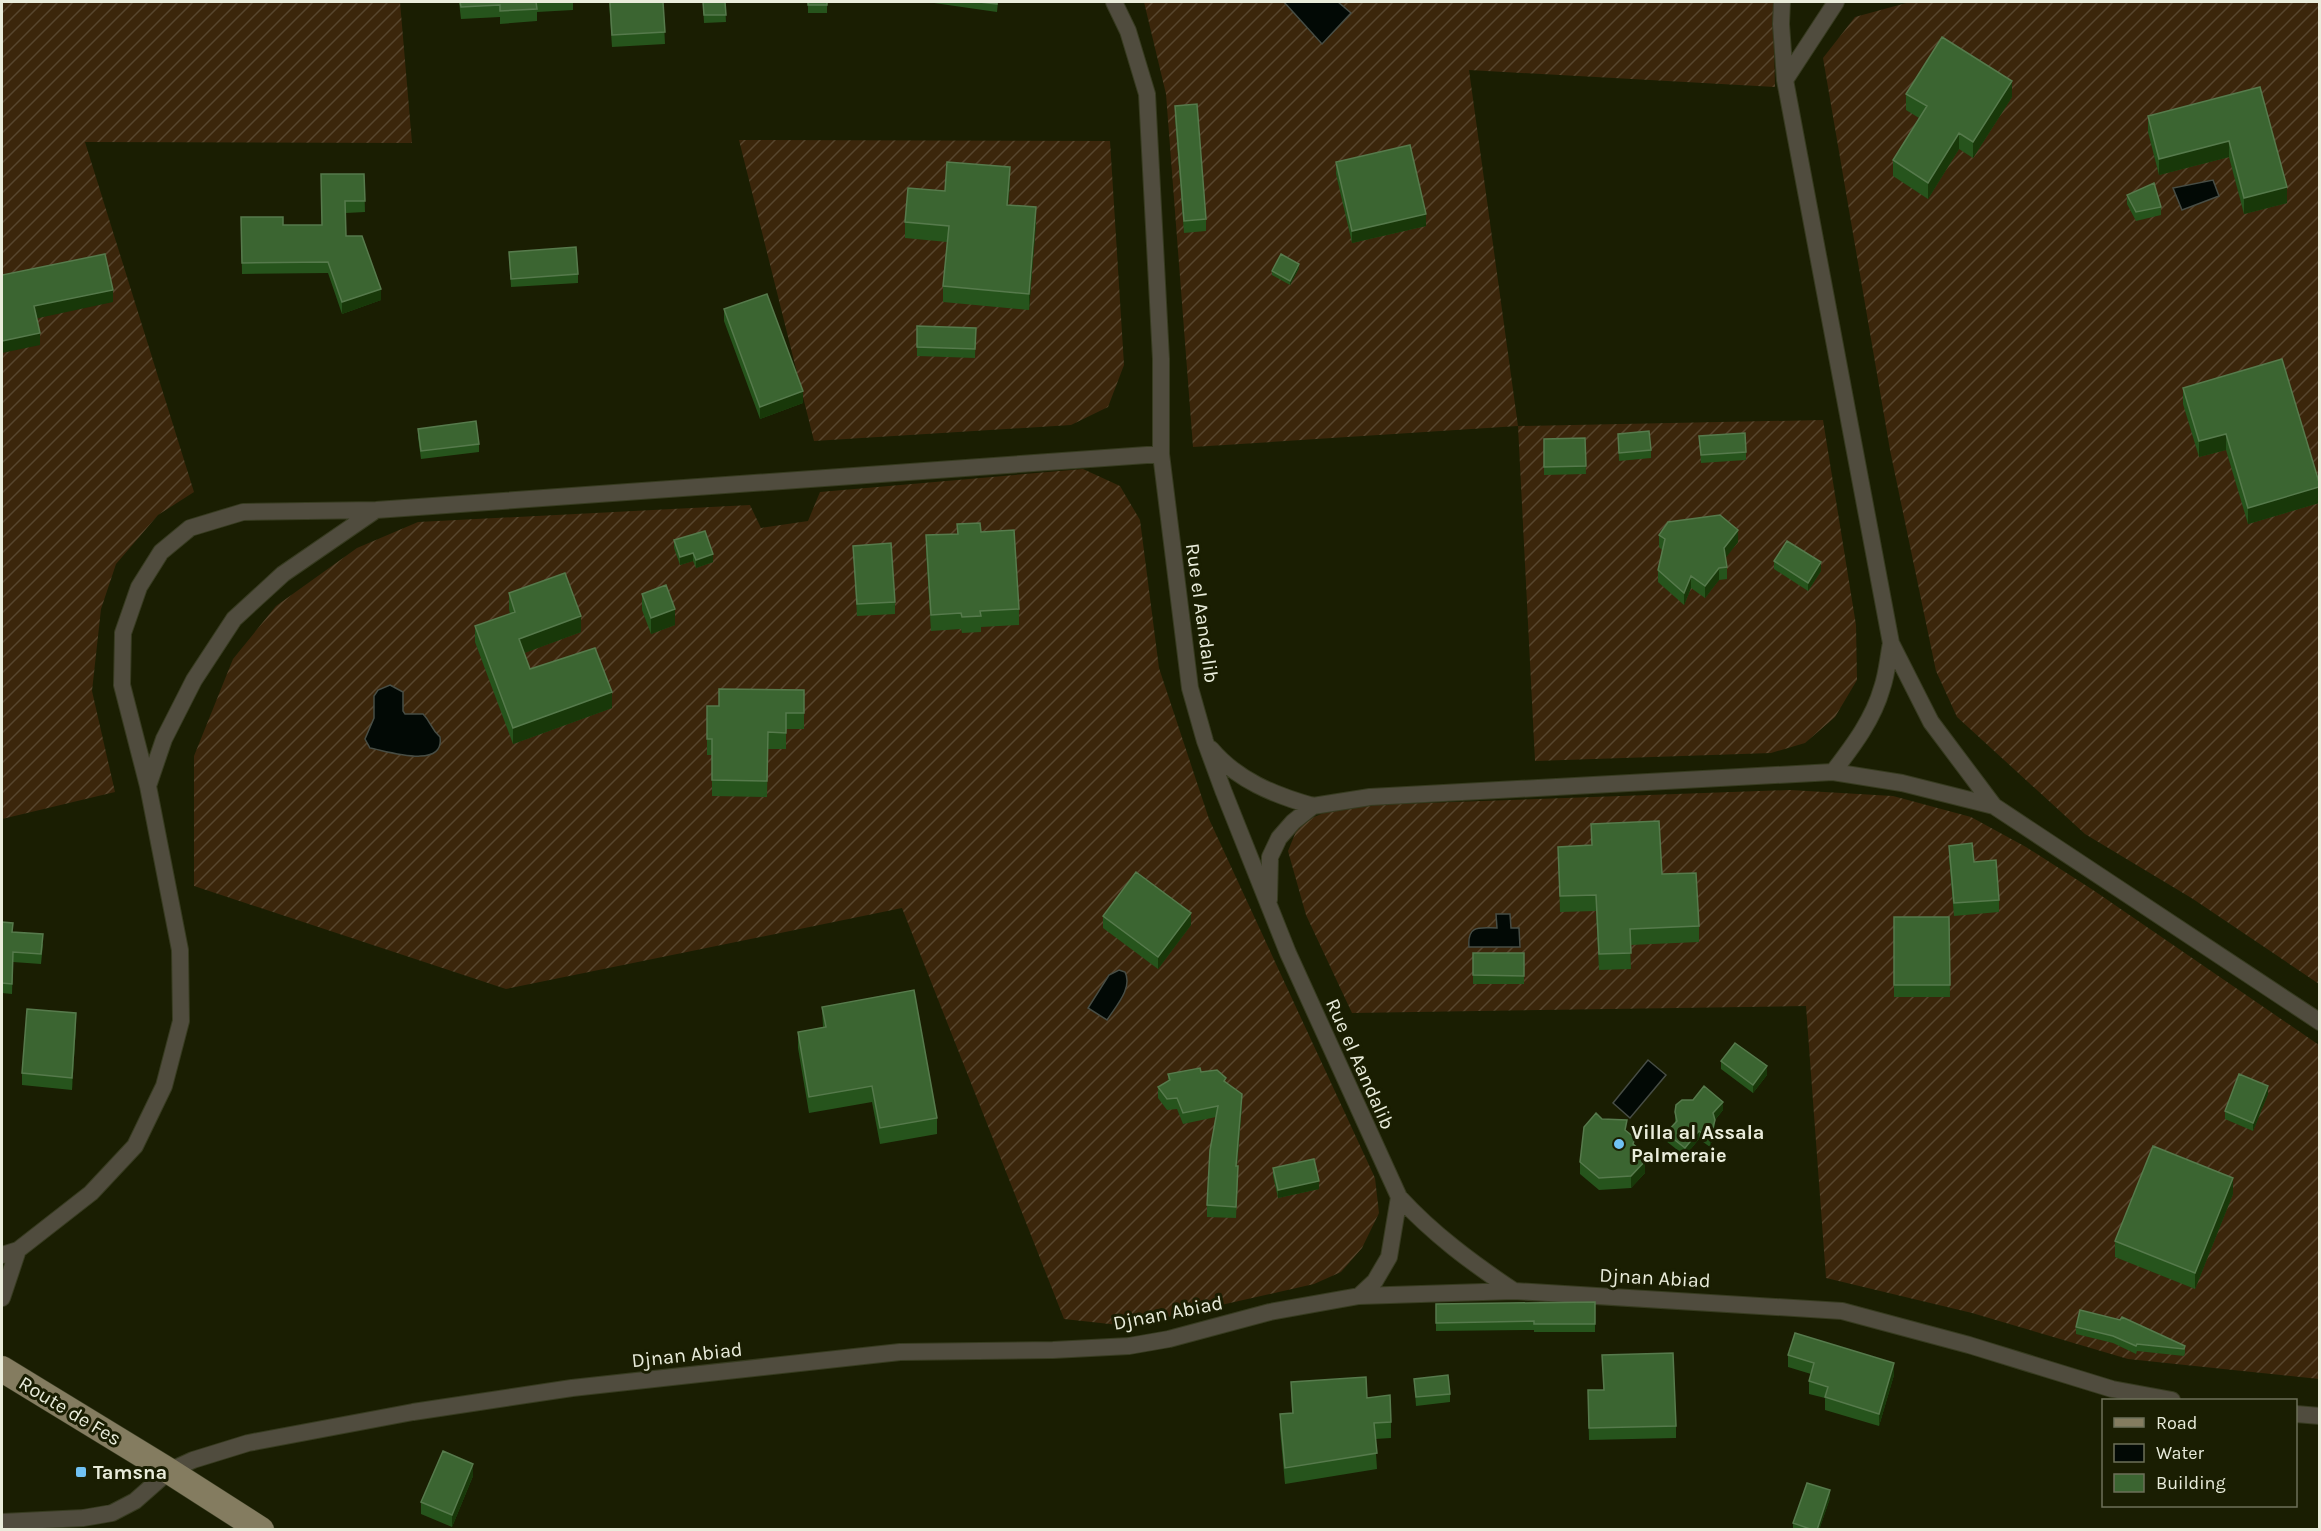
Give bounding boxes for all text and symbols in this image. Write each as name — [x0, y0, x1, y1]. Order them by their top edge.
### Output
street label: Rue el Aandalib — [1181, 542, 1223, 684]
street label: Rue el Aandalib — [1321, 995, 1399, 1133]
place label: Villa al Assala Palmeraie — [1631, 1121, 1765, 1167]
marker: Villa al Assala Palmeraie — [1612, 1137, 1626, 1151]
street label: Djnan Abiad — [1599, 1264, 1711, 1292]
street label: Djnan Abiad — [1111, 1291, 1225, 1335]
street label: Djnan Abiad — [630, 1338, 744, 1372]
street label: Route de Fes — [15, 1371, 125, 1451]
legend — [2102, 1399, 2297, 1507]
text: Road — [2156, 1412, 2197, 1434]
text: Water — [2156, 1442, 2204, 1464]
place label: Tamsna — [93, 1461, 167, 1484]
marker: Tamsna — [74, 1465, 88, 1479]
text: Building — [2156, 1472, 2226, 1494]

